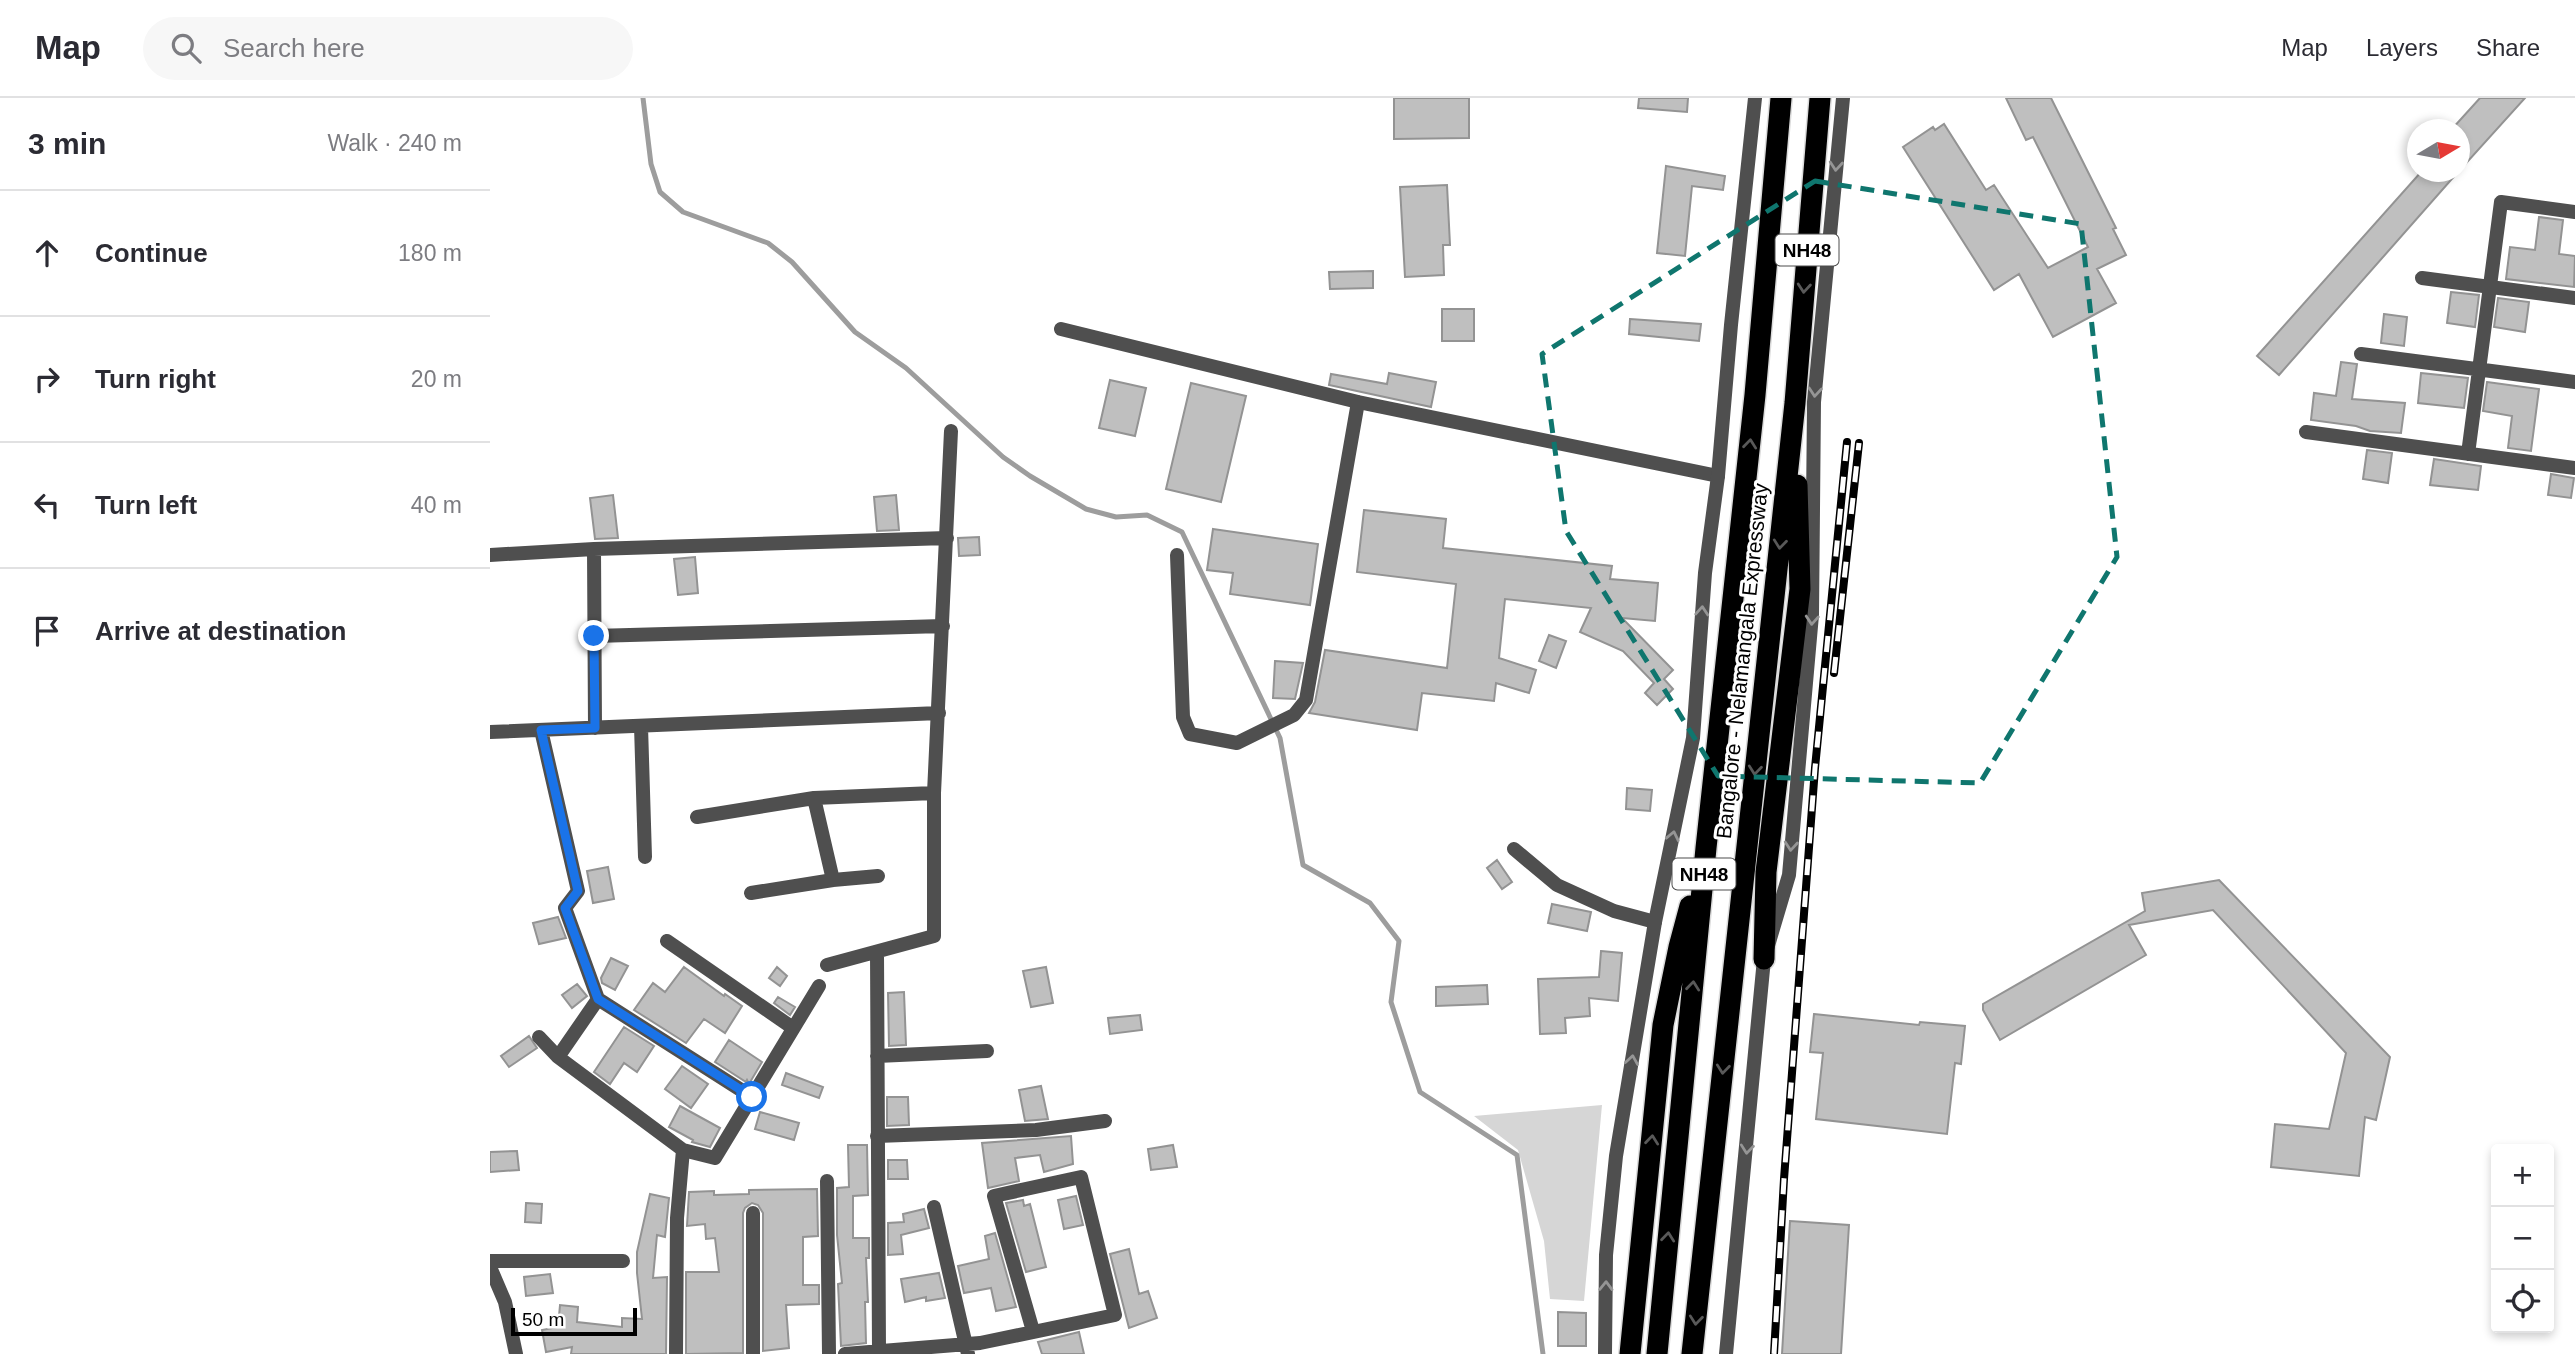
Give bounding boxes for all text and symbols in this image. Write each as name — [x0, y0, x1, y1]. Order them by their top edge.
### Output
search box — [143, 17, 633, 80]
text: Map — [35, 29, 101, 66]
icon: search — [167, 29, 205, 67]
text: Search here — [223, 33, 365, 63]
text: Map — [2281, 34, 2328, 61]
text: Layers — [2366, 34, 2438, 61]
text: Share — [2476, 34, 2540, 61]
north arrow — [2407, 119, 2470, 182]
text: 3 min — [28, 127, 106, 160]
text: Walk · 240 m — [327, 130, 462, 156]
one-way arrow — [1829, 160, 1844, 172]
icon: ahead — [28, 234, 66, 272]
road number: NH48 — [1776, 234, 1838, 266]
text: Continue — [95, 238, 208, 268]
text: 180 m — [398, 240, 462, 266]
one-way arrow — [1797, 283, 1812, 294]
icon: right — [28, 360, 66, 398]
text: Turn right — [95, 364, 216, 394]
text: 20 m — [411, 366, 462, 392]
one-way arrow — [1808, 387, 1823, 398]
one-way arrow — [1742, 438, 1757, 449]
street label: Bangalore - Nelamangala Expressway — [1712, 482, 1772, 840]
icon: left — [28, 486, 66, 524]
text: Turn left — [95, 490, 197, 520]
text: 40 m — [411, 492, 462, 518]
one-way arrow — [1772, 538, 1787, 550]
one-way arrow — [1694, 605, 1709, 616]
icon: arrive — [28, 612, 66, 650]
one-way arrow — [1804, 615, 1819, 626]
text: Arrive at destination — [95, 616, 346, 646]
route end — [578, 620, 609, 651]
one-way arrow — [1748, 764, 1763, 776]
one-way arrow — [1664, 830, 1679, 842]
one-way arrow — [1784, 841, 1799, 852]
road number: NH48 — [1672, 859, 1736, 890]
one-way arrow — [1685, 981, 1700, 992]
one-way arrow — [1624, 1054, 1639, 1066]
one-way arrow — [1716, 1064, 1731, 1075]
route start — [736, 1081, 767, 1112]
one-way arrow — [1644, 1134, 1659, 1146]
one-way arrow — [1740, 1144, 1755, 1155]
map controls — [2491, 1144, 2554, 1333]
button: + — [2491, 1144, 2554, 1207]
button: − — [2491, 1207, 2554, 1270]
one-way arrow — [1661, 1231, 1676, 1243]
button: locate — [2491, 1270, 2554, 1333]
one-way arrow — [1598, 1280, 1614, 1291]
scale bar — [511, 1305, 637, 1337]
text: 50 m — [522, 1309, 564, 1330]
one-way arrow — [1688, 1314, 1703, 1326]

